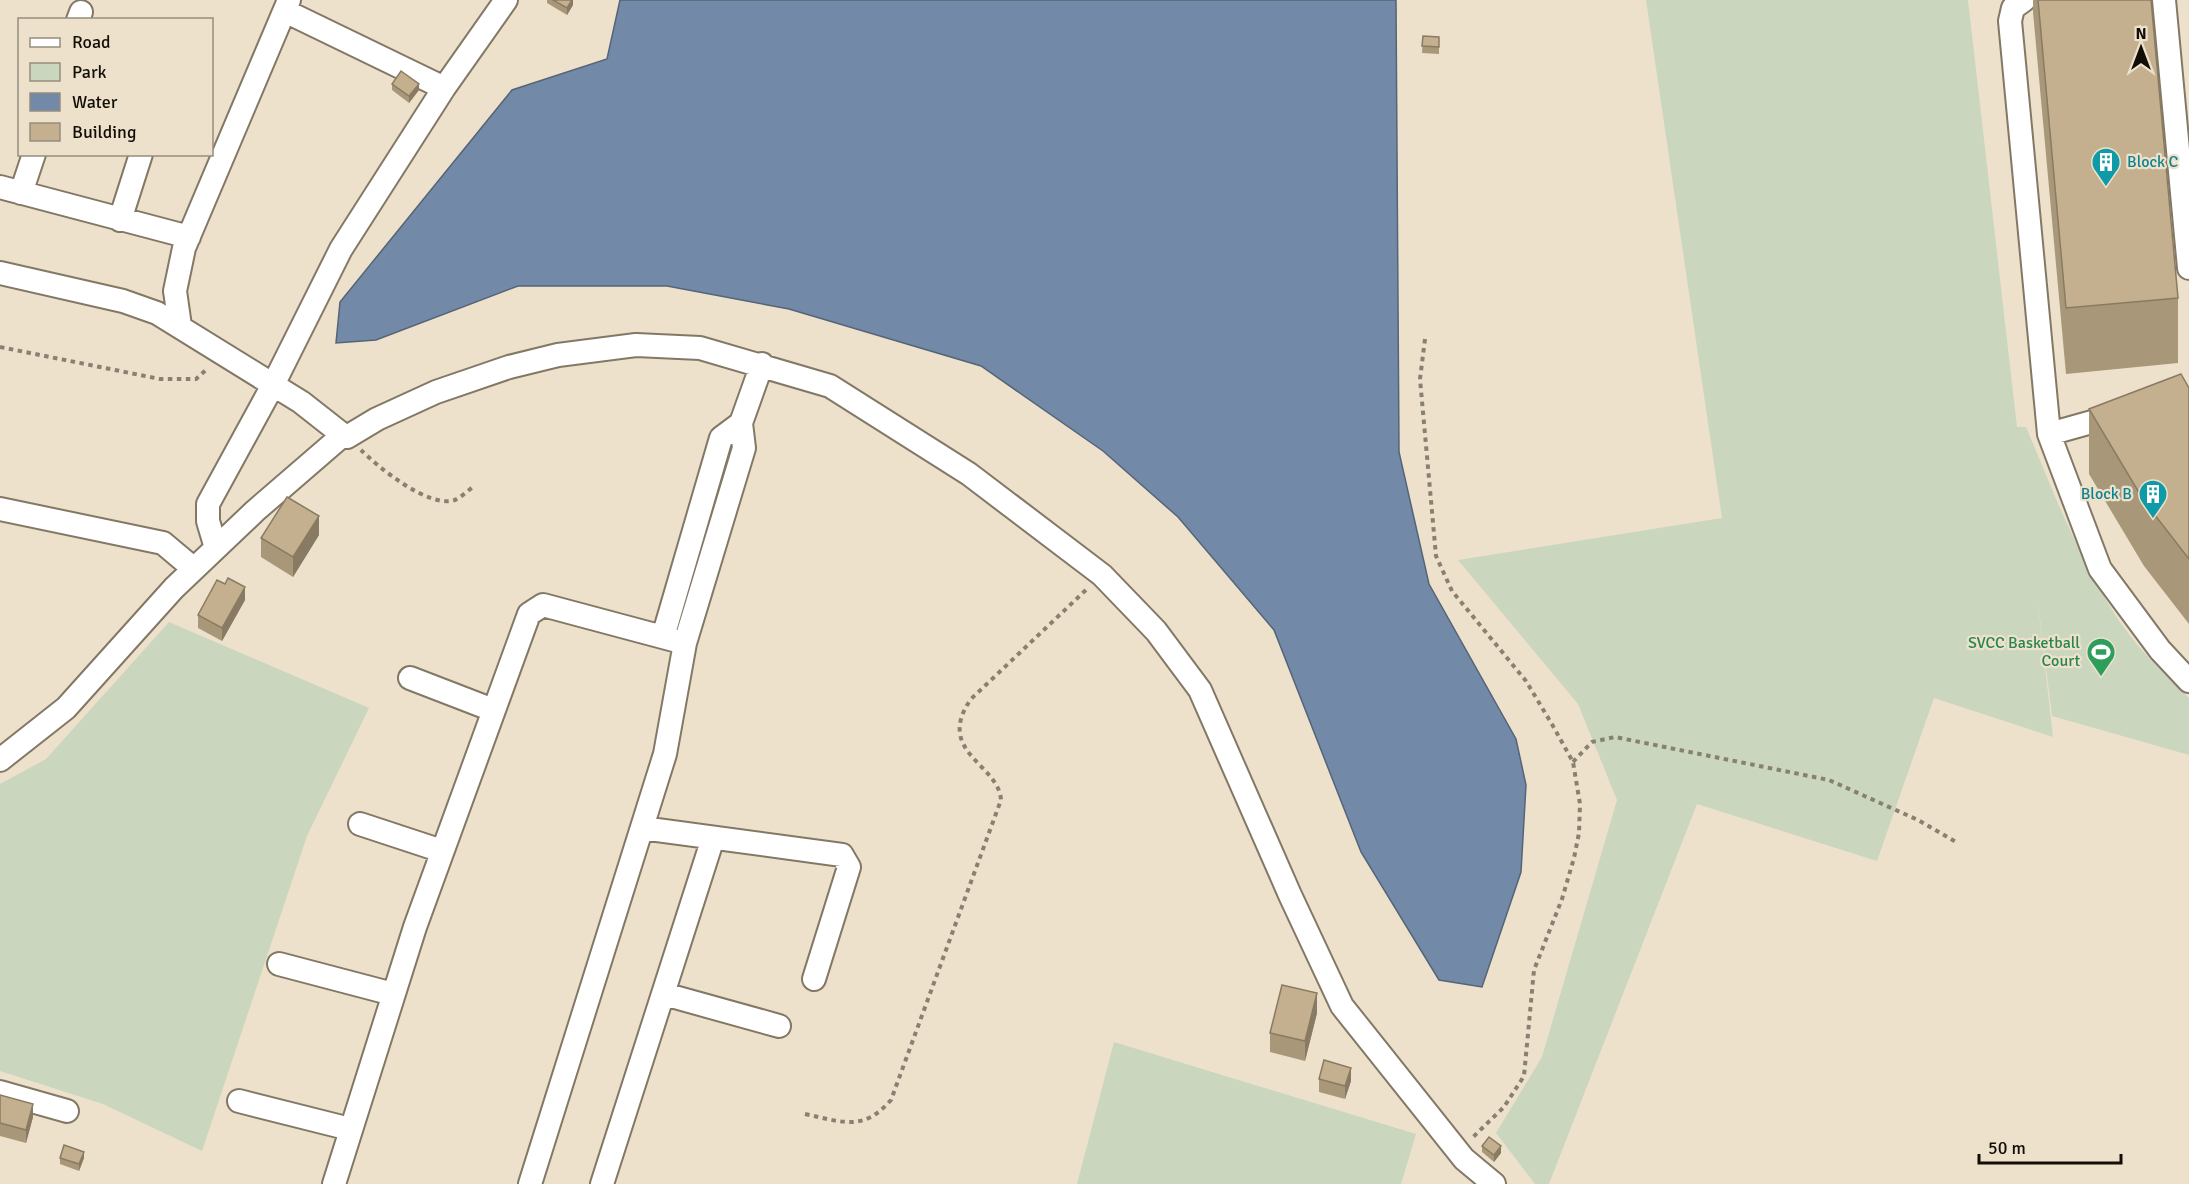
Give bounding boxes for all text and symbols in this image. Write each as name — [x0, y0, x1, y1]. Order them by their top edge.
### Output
legend — [18, 18, 213, 156]
north arrow — [2111, 18, 2171, 78]
text: N — [2135, 24, 2147, 44]
text: Road — [72, 31, 111, 53]
text: Park — [72, 61, 107, 83]
text: Water — [72, 91, 118, 113]
text: Building — [72, 121, 136, 143]
building icon: Block C — [2090, 146, 2122, 188]
place label: Block C — [2127, 152, 2179, 172]
building icon: Block B — [2137, 478, 2169, 520]
place label: Block B — [2081, 484, 2132, 504]
place label: SVCC Basketball Court — [1968, 633, 2080, 671]
sports icon: SVCC Basketball Court — [2085, 636, 2117, 678]
scale bar — [1979, 1127, 2122, 1165]
text: 50 m — [1988, 1137, 2026, 1159]

